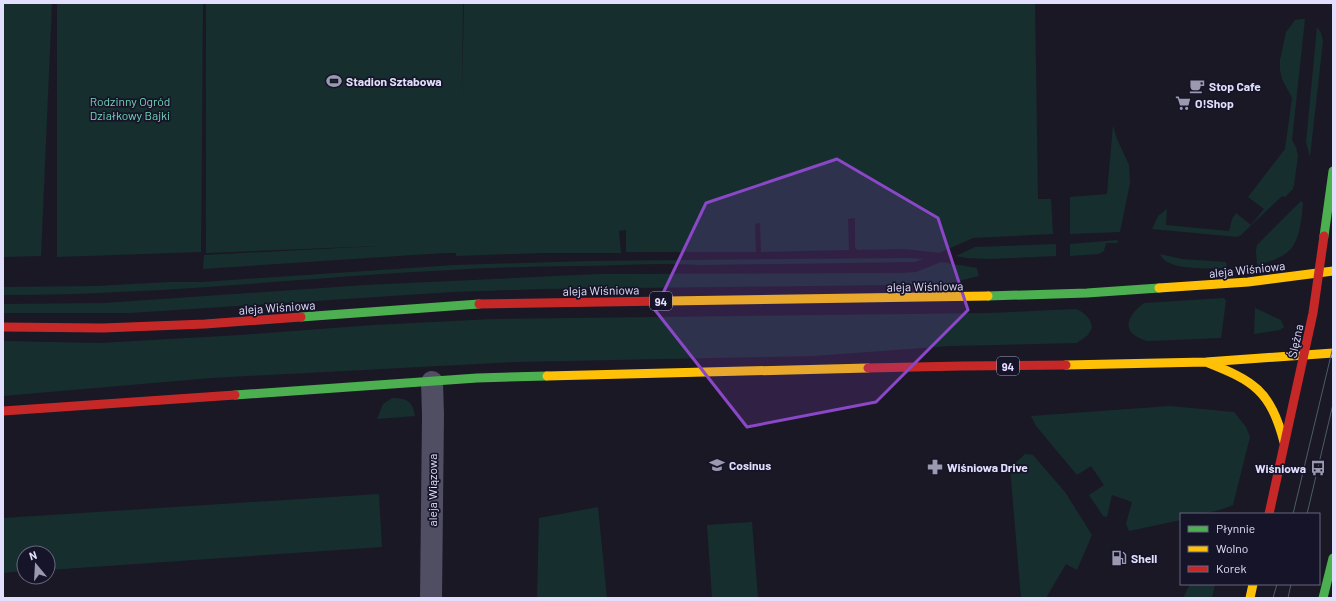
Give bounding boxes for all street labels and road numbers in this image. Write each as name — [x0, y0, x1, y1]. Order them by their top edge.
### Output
street label: aleja Wiśniowa — [1208, 258, 1286, 280]
street label: aleja Wiśniowa — [887, 278, 963, 294]
street label: aleja Wiśniowa — [563, 282, 639, 298]
road number: 94 — [650, 292, 672, 310]
street label: aleja Wiśniowa — [238, 297, 316, 317]
street label: Ślężna — [1285, 323, 1305, 359]
road number: 94 — [997, 357, 1019, 375]
street label: aleja Wiązowa — [425, 454, 439, 526]

